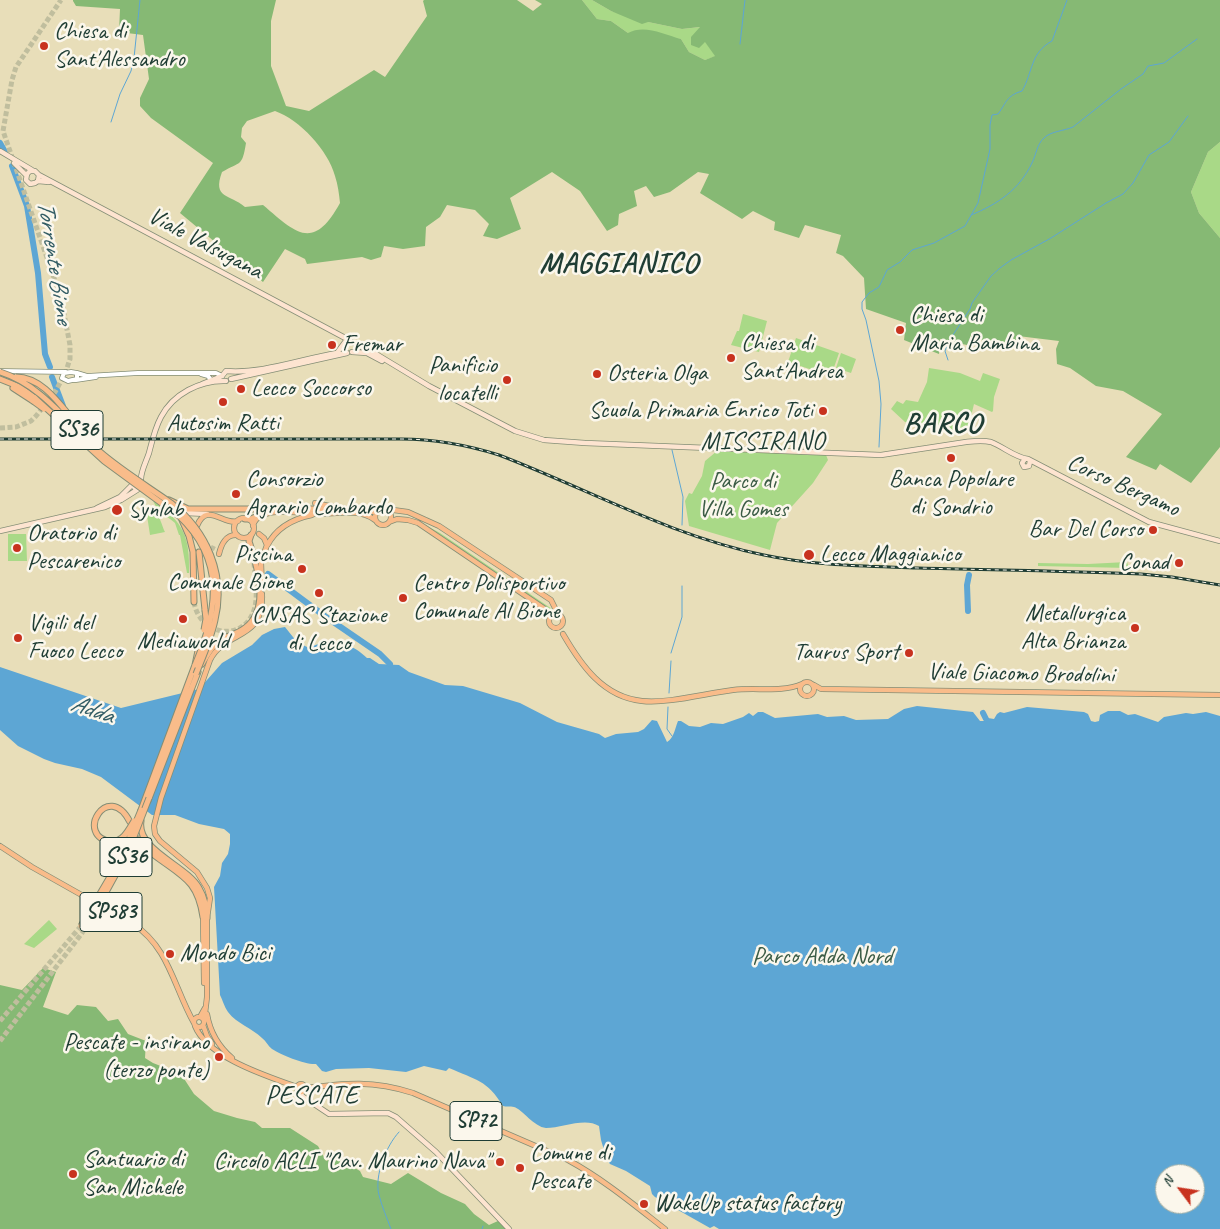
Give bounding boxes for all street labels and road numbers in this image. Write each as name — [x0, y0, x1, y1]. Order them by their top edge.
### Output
street label: Viale Valsugana — [143, 202, 267, 286]
road number: SS36 — [51, 410, 103, 450]
street label: Corso Bergamo — [1062, 448, 1184, 524]
street label: Viale Giacomo Brodolini — [927, 658, 1115, 690]
road number: SS36 — [100, 838, 152, 876]
road number: SP583 — [80, 892, 142, 932]
road number: SP72 — [450, 1102, 502, 1140]

